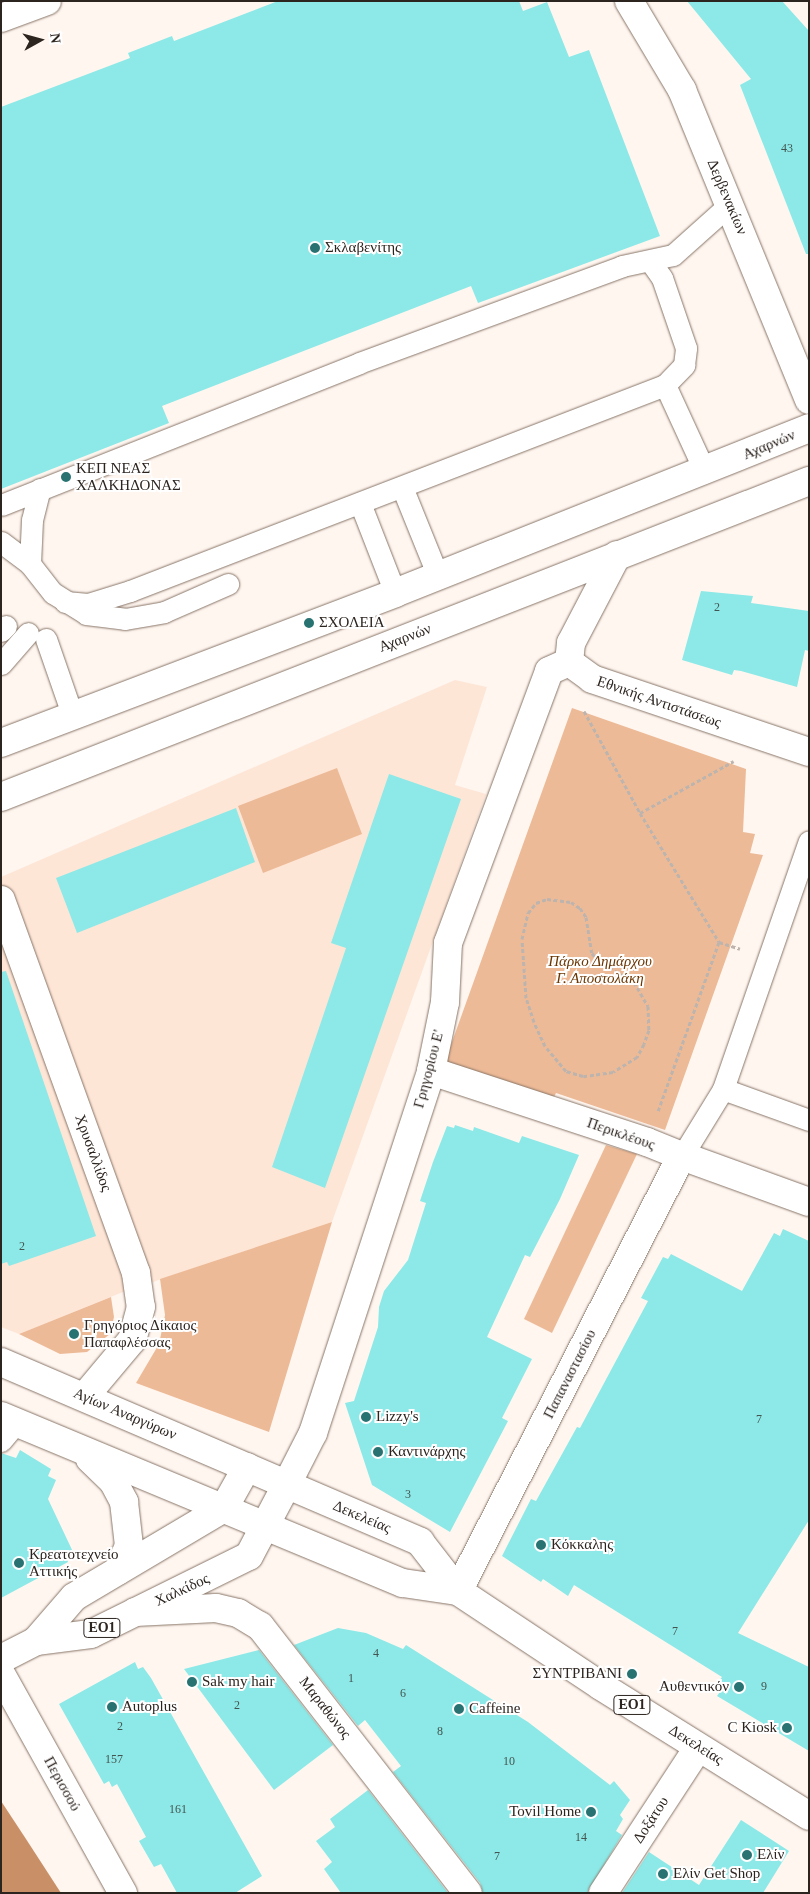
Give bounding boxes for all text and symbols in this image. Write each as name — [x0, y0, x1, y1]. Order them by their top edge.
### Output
north arrow — [15, 15, 65, 65]
text: N — [47, 32, 63, 44]
house number: 43 — [781, 142, 793, 156]
street label: Δερβενακίων — [703, 157, 751, 237]
place label: Σκλαβενίτης — [325, 239, 401, 257]
marker: Σκλαβενίτης — [309, 242, 321, 254]
street label: Αχαρνών — [740, 426, 798, 464]
place label: ΚΕΠ ΝΕΑΣ ΧΑΛΚΗΔΟΝΑΣ — [76, 459, 181, 494]
marker: ΚΕΠ ΝΕΑΣ ΧΑΛΚΗΔΟΝΑΣ — [60, 471, 72, 483]
house number: 2 — [714, 601, 720, 615]
place label: ΣΧΟΛΕΙΑ — [319, 614, 385, 632]
marker: ΣΧΟΛΕΙΑ — [303, 617, 315, 629]
street label: Αχαρνών — [376, 620, 434, 656]
street label: Εθνικής Αντιστάσεως — [594, 672, 724, 732]
park label: Πάρκο Δημάρχου Γ. Αποστολάκη — [548, 952, 652, 987]
street label: Γρηγορίου Ε' — [410, 1028, 448, 1110]
street label: Χρυσαλλίδος — [71, 1112, 115, 1194]
street label: Περικλέους — [585, 1114, 657, 1154]
house number: 2 — [19, 1240, 25, 1254]
place label: Γρηγόριος Δίκαιος Παπαφλέσσας — [84, 1316, 197, 1351]
street label: Παπαναστασίου — [540, 1326, 600, 1422]
marker: Γρηγόριος Δίκαιος Παπαφλέσσας — [68, 1328, 80, 1340]
street label: Αγίων Αναργύρων — [70, 1384, 180, 1444]
place label: Lizzy's — [376, 1408, 419, 1426]
marker: Lizzy's — [360, 1411, 372, 1423]
house number: 7 — [756, 1413, 762, 1427]
place label: Καντινάρχης — [388, 1443, 466, 1461]
marker: Καντινάρχης — [372, 1446, 384, 1458]
house number: 3 — [405, 1488, 411, 1502]
street label: Δεκελείας — [330, 1497, 394, 1537]
place label: Κόκκαλης — [551, 1536, 613, 1554]
marker: Κόκκαλης — [535, 1539, 547, 1551]
place label: Κρεατοτεχνείο Αττικής — [29, 1545, 119, 1580]
marker: Κρεατοτεχνείο Αττικής — [13, 1557, 25, 1569]
street label: Χαλκίδος — [152, 1570, 212, 1610]
road number: ΕΟ1 — [83, 1616, 121, 1640]
house number: 7 — [672, 1625, 678, 1639]
house number: 4 — [373, 1647, 379, 1661]
place label: ΣΥΝΤΡΙΒΑΝΙ — [532, 1665, 622, 1683]
marker: ΣΥΝΤΡΙΒΑΝΙ — [626, 1668, 638, 1680]
house number: 1 — [348, 1672, 354, 1686]
place label: Sak my hair — [202, 1673, 274, 1691]
street label: Μαραθώνος — [295, 1673, 355, 1743]
marker: Sak my hair — [186, 1676, 198, 1688]
place label: Αυθεντικόν — [659, 1678, 729, 1696]
house number: 9 — [761, 1680, 767, 1694]
marker: Αυθεντικόν — [733, 1681, 745, 1693]
house number: 6 — [400, 1687, 406, 1701]
road number: ΕΟ1 — [613, 1694, 651, 1716]
place label: Autoplus — [122, 1698, 177, 1716]
house number: 2 — [234, 1699, 240, 1713]
place label: Caffeine — [469, 1700, 520, 1718]
marker: Autoplus — [106, 1701, 118, 1713]
marker: Caffeine — [453, 1703, 465, 1715]
place label: C Kiosk — [727, 1719, 777, 1737]
house number: 2 — [117, 1720, 123, 1734]
street label: Δεκελείας — [665, 1721, 727, 1769]
marker: C Kiosk — [781, 1722, 793, 1734]
house number: 8 — [437, 1725, 443, 1739]
house number: 157 — [105, 1753, 123, 1767]
street label: Περισσού — [40, 1754, 84, 1814]
house number: 10 — [503, 1755, 515, 1769]
street label: Δοξάτου — [629, 1793, 673, 1847]
house number: 161 — [169, 1803, 187, 1817]
place label: Tovil Home — [509, 1803, 581, 1821]
marker: Tovil Home — [585, 1806, 597, 1818]
house number: 14 — [575, 1831, 587, 1845]
place label: Ελίν — [757, 1846, 784, 1864]
marker: Ελίν — [741, 1849, 753, 1861]
house number: 7 — [494, 1850, 500, 1864]
place label: Ελίν Get Shop — [673, 1865, 760, 1883]
marker: Ελίν Get Shop — [657, 1868, 669, 1880]

